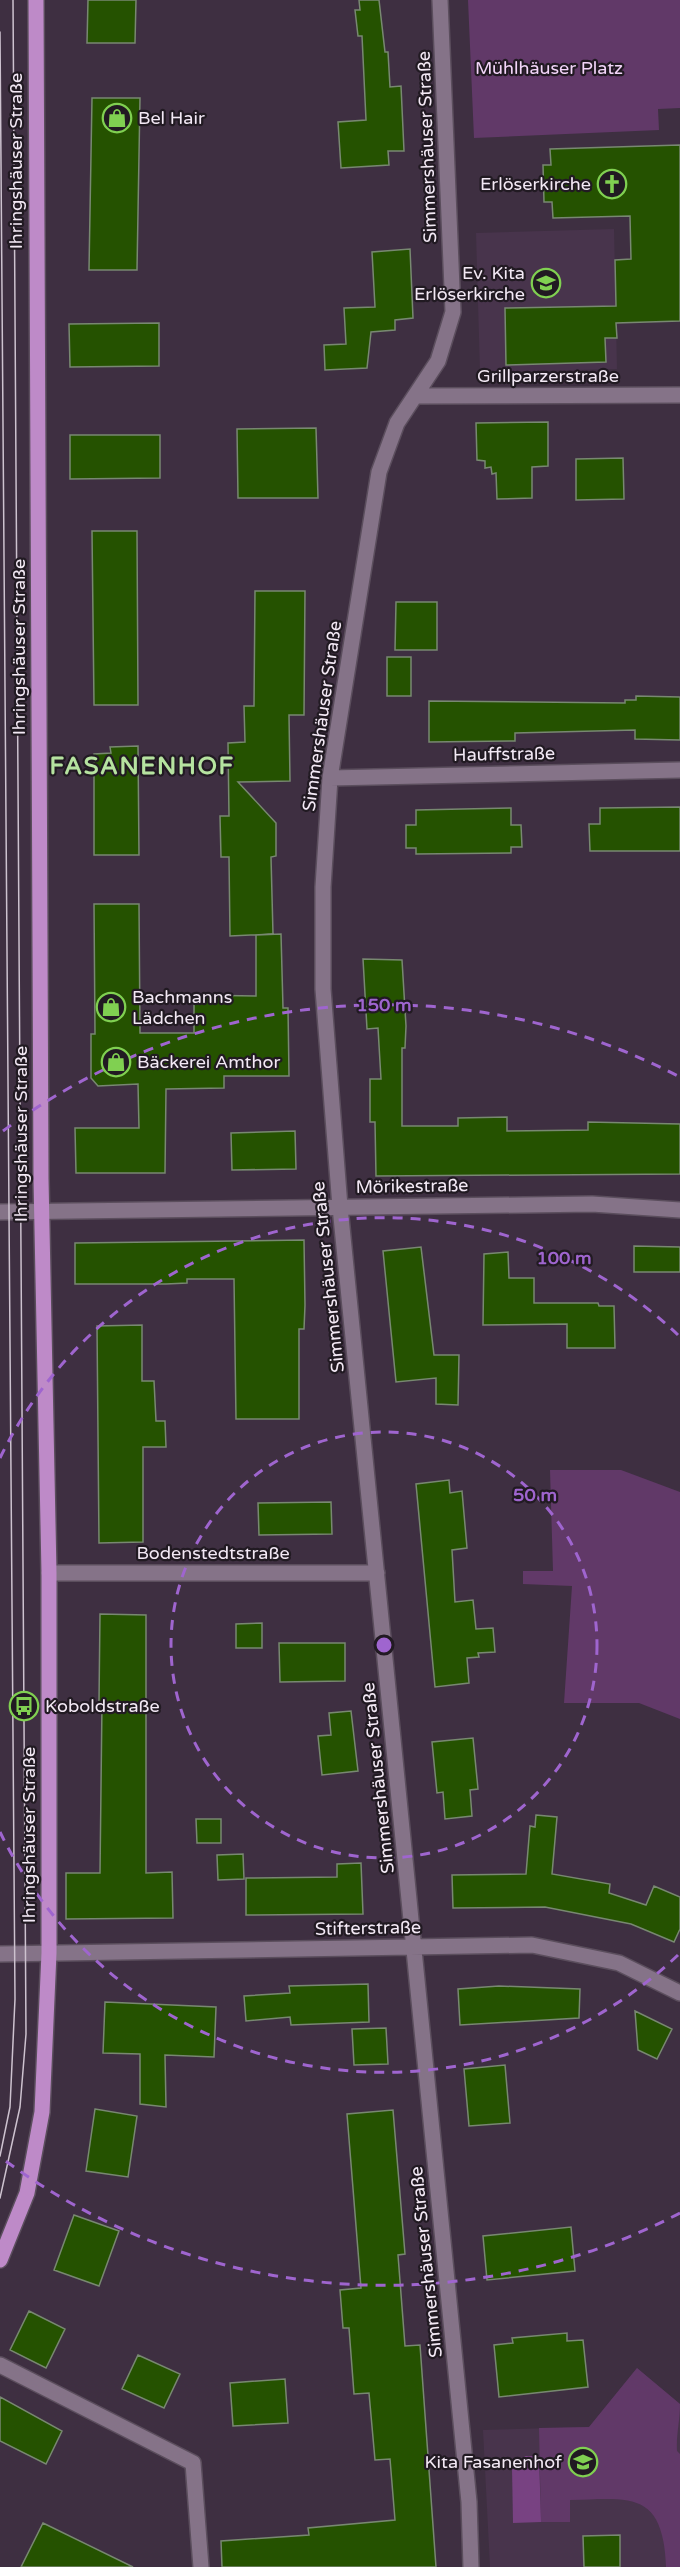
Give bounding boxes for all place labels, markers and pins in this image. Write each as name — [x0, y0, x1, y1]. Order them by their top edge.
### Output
shop icon: Bel Hair — [101, 102, 133, 134]
place label: Bel Hair — [138, 107, 205, 129]
church icon: Erlöserkirche — [596, 168, 628, 200]
place label: Erlöserkirche — [480, 173, 591, 195]
place label: Ev. Kita Erlöserkirche — [414, 262, 525, 305]
school or university icon: Ev. Kita Erlöserkirche — [530, 267, 562, 299]
place label: Bachmanns Lädchen — [132, 986, 232, 1029]
shop icon: Bachmanns Lädchen — [95, 991, 127, 1023]
shop icon: Bäckerei Amthor — [100, 1046, 132, 1078]
place label: Bäckerei Amthor — [137, 1051, 280, 1073]
centre of rings — [374, 1635, 394, 1655]
bus stop icon: Koboldstraße — [8, 1690, 40, 1722]
place label: Koboldstraße — [45, 1695, 160, 1717]
school or university icon: Kita Fasanenhof — [567, 2446, 599, 2478]
place label: Kita Fasanenhof — [425, 2451, 562, 2473]

